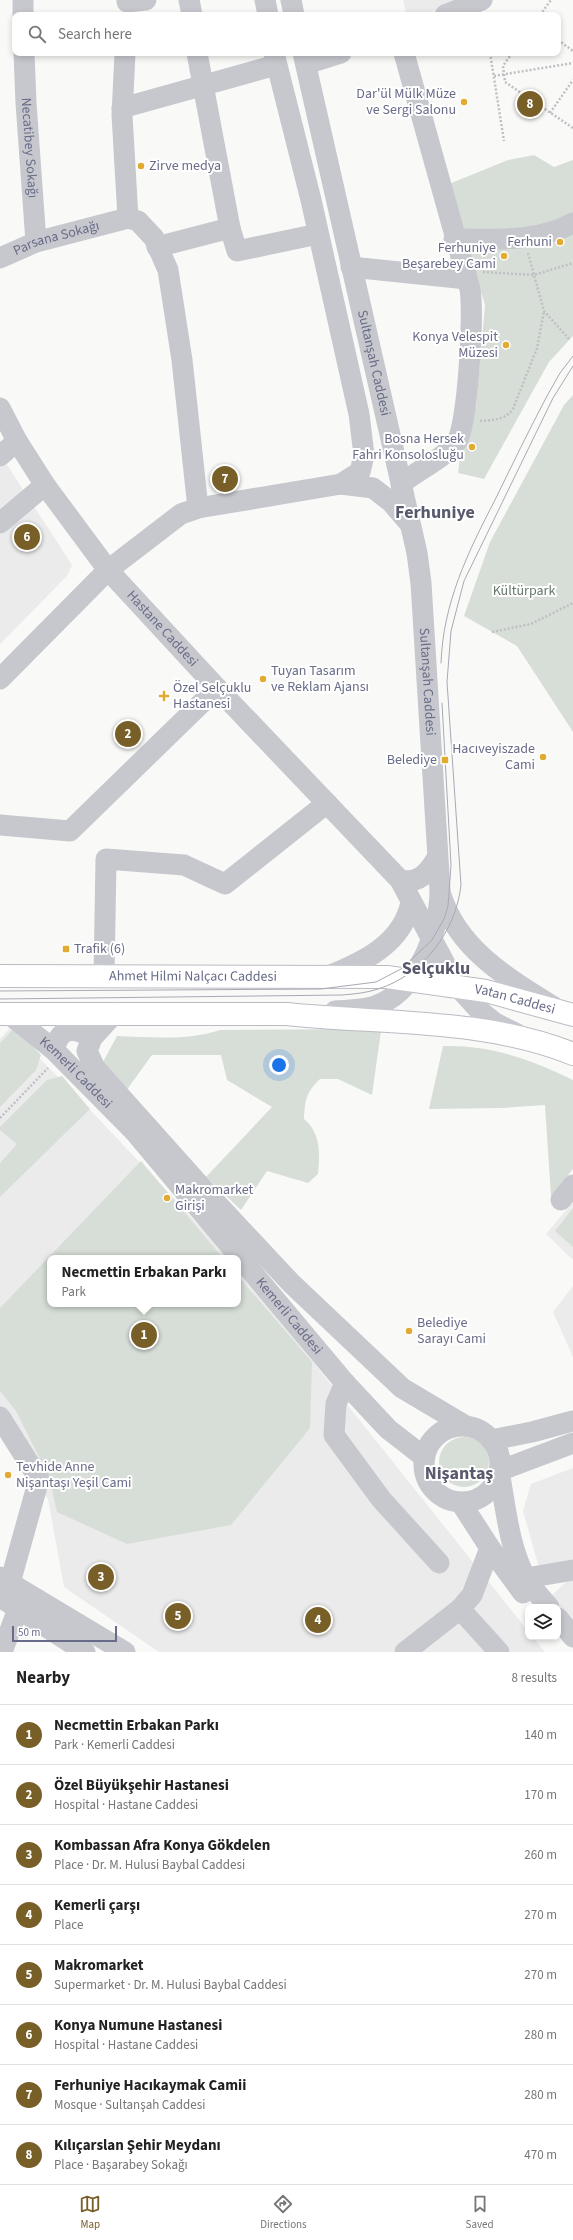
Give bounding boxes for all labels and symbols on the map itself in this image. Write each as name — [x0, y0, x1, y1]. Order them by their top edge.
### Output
place label: Dar'ül Mülk Müze ve Sergi Salonu — [356, 84, 456, 120]
pin: 8 — [517, 89, 543, 119]
street label: Necatibey Sokağı — [16, 97, 43, 199]
marker: Dar'ül Mülk Müze ve Sergi Salonu — [459, 97, 469, 107]
place label: Zirve medya — [149, 156, 221, 176]
marker: Zirve medya — [136, 161, 146, 171]
street label: Parsana Sokağı — [10, 216, 102, 261]
place label: Ferhuni — [507, 232, 552, 252]
marker: Ferhuni — [555, 237, 565, 247]
place label: Ferhuniye Beşarebey Cami — [402, 238, 496, 274]
marker: Ferhuniye Beşarebey Cami — [499, 251, 509, 261]
street label: Sultanşah Caddesi — [352, 308, 395, 418]
place label: Konya Velespit Müzesi — [412, 327, 498, 363]
marker: Konya Velespit Müzesi — [501, 340, 511, 350]
place label: Bosna Hersek Fahri Konsolosluğu — [352, 429, 464, 465]
marker: Bosna Hersek Fahri Konsolosluğu — [467, 442, 477, 452]
pin: 7 — [212, 464, 238, 494]
district label: Ferhuniye — [395, 500, 475, 525]
pin: 6 — [14, 522, 40, 552]
park label: Kültürpark — [493, 581, 555, 601]
street label: Hastane Caddesi — [122, 586, 203, 671]
street label: Sultanşah Caddesi — [414, 627, 440, 736]
place label: Tuyan Tasarım ve Reklam Ajansı — [271, 661, 369, 697]
marker: Tuyan Tasarım ve Reklam Ajansı — [258, 674, 268, 684]
place label: Özel Selçuklu Hastanesi — [173, 678, 251, 714]
marker: Özel Selçuklu Hastanesi — [158, 690, 170, 702]
pin: 2 — [115, 719, 141, 749]
place label: Hacıveyiszade Cami — [452, 739, 535, 775]
place label: Belediye — [387, 750, 437, 770]
marker: Hacıveyiszade Cami — [538, 752, 548, 762]
marker: Belediye — [440, 755, 450, 765]
place label: Trafik (6) — [74, 939, 125, 959]
marker: Trafik (6) — [61, 944, 71, 954]
district label: Selçuklu — [402, 956, 470, 981]
street label: Ahmet Hilmi Nalçacı Caddesi — [109, 966, 277, 987]
street label: Vatan Caddesi — [473, 980, 557, 1020]
street label: Kemerli Caddesi — [35, 1032, 117, 1113]
your location — [269, 1055, 289, 1075]
place label: Makromarket Girişi — [175, 1180, 253, 1216]
marker: Makromarket Girişi — [162, 1193, 172, 1203]
street label: Kemerli Caddesi — [251, 1273, 327, 1359]
place label: Belediye Sarayı Cami — [417, 1313, 486, 1349]
pin: 1 — [131, 1320, 157, 1350]
marker: Belediye Sarayı Cami — [404, 1326, 414, 1336]
place label: Tevhide Anne Nişantaşı Yeşil Cami — [16, 1457, 132, 1493]
district label: Nişantaş — [425, 1461, 493, 1486]
marker: Tevhide Anne Nişantaşı Yeşil Cami — [3, 1470, 13, 1480]
pin: 3 — [88, 1562, 114, 1592]
pin: 5 — [165, 1601, 191, 1631]
pin: 4 — [305, 1605, 331, 1635]
scale bar — [12, 1624, 117, 1643]

